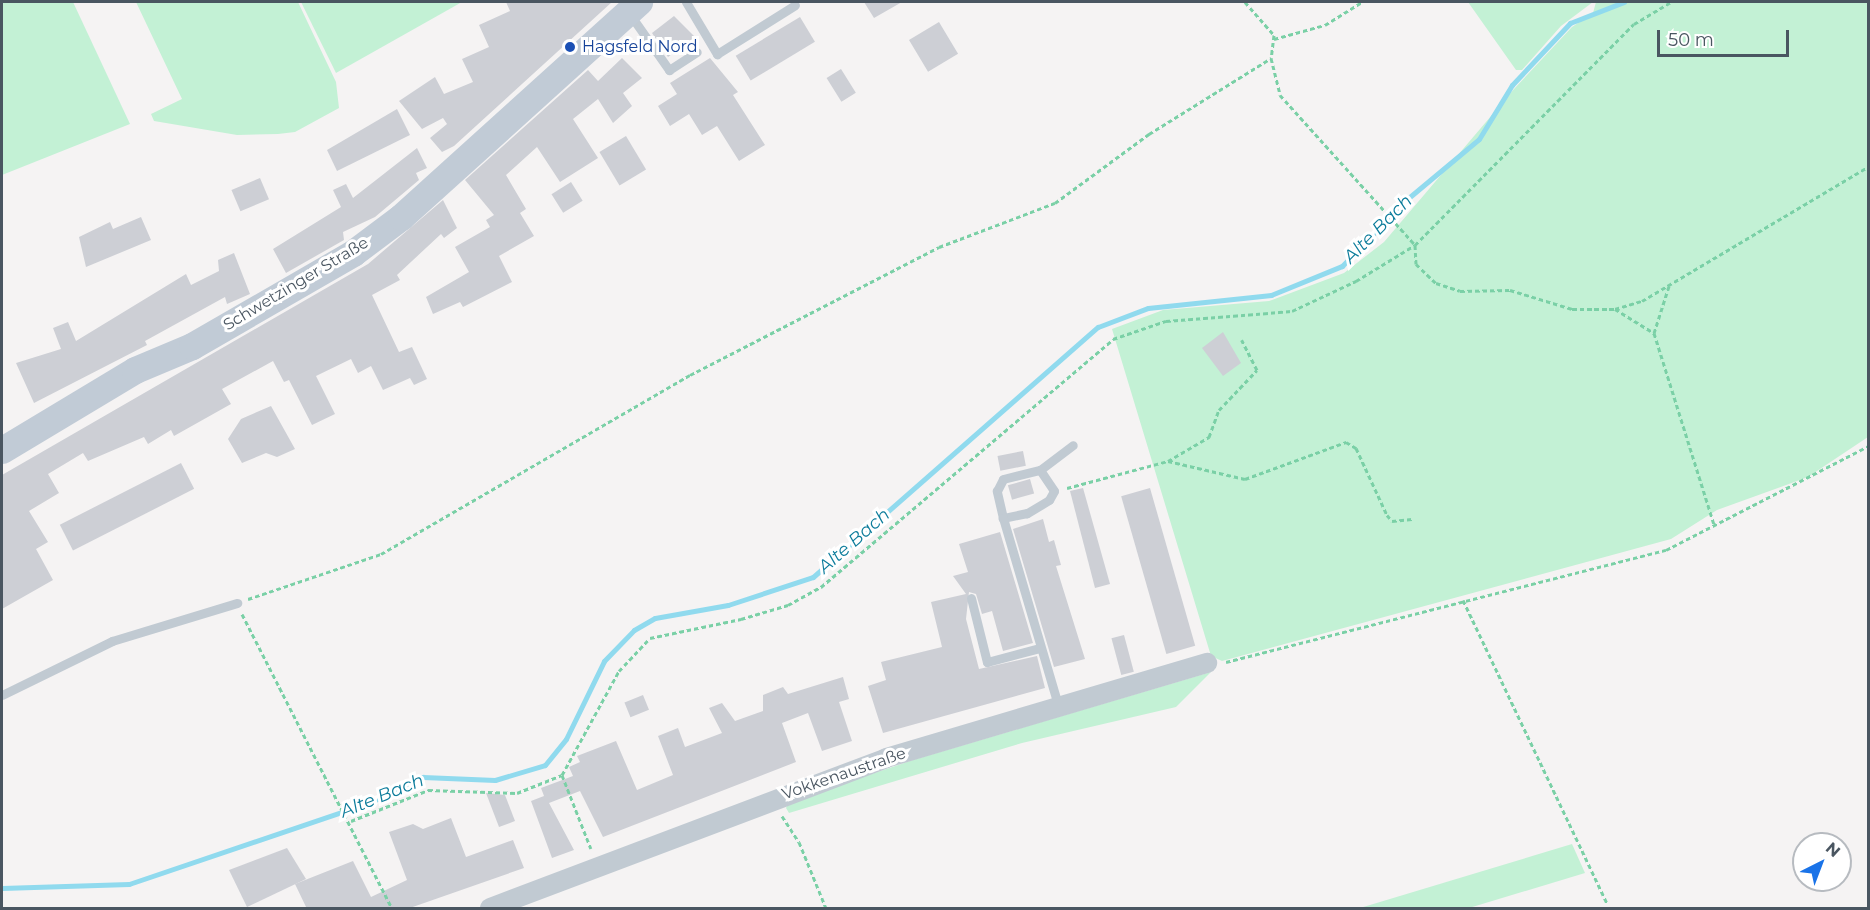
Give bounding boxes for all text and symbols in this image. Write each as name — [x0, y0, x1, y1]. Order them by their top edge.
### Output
scale bar — [1660, 18, 1792, 56]
text: 50 m — [1668, 29, 1714, 51]
place label: Hagsfeld Nord — [582, 37, 698, 57]
marker: Hagsfeld Nord — [563, 40, 577, 54]
water label: Alte Bach — [1339, 190, 1417, 268]
street label: Schwetzinger Straße — [220, 233, 372, 335]
water label: Alte Bach — [814, 504, 894, 578]
street label: Vokkenaustraße — [780, 744, 908, 804]
water label: Alte Bach — [337, 769, 427, 823]
north arrow — [1792, 832, 1852, 892]
text: N — [1822, 838, 1844, 861]

